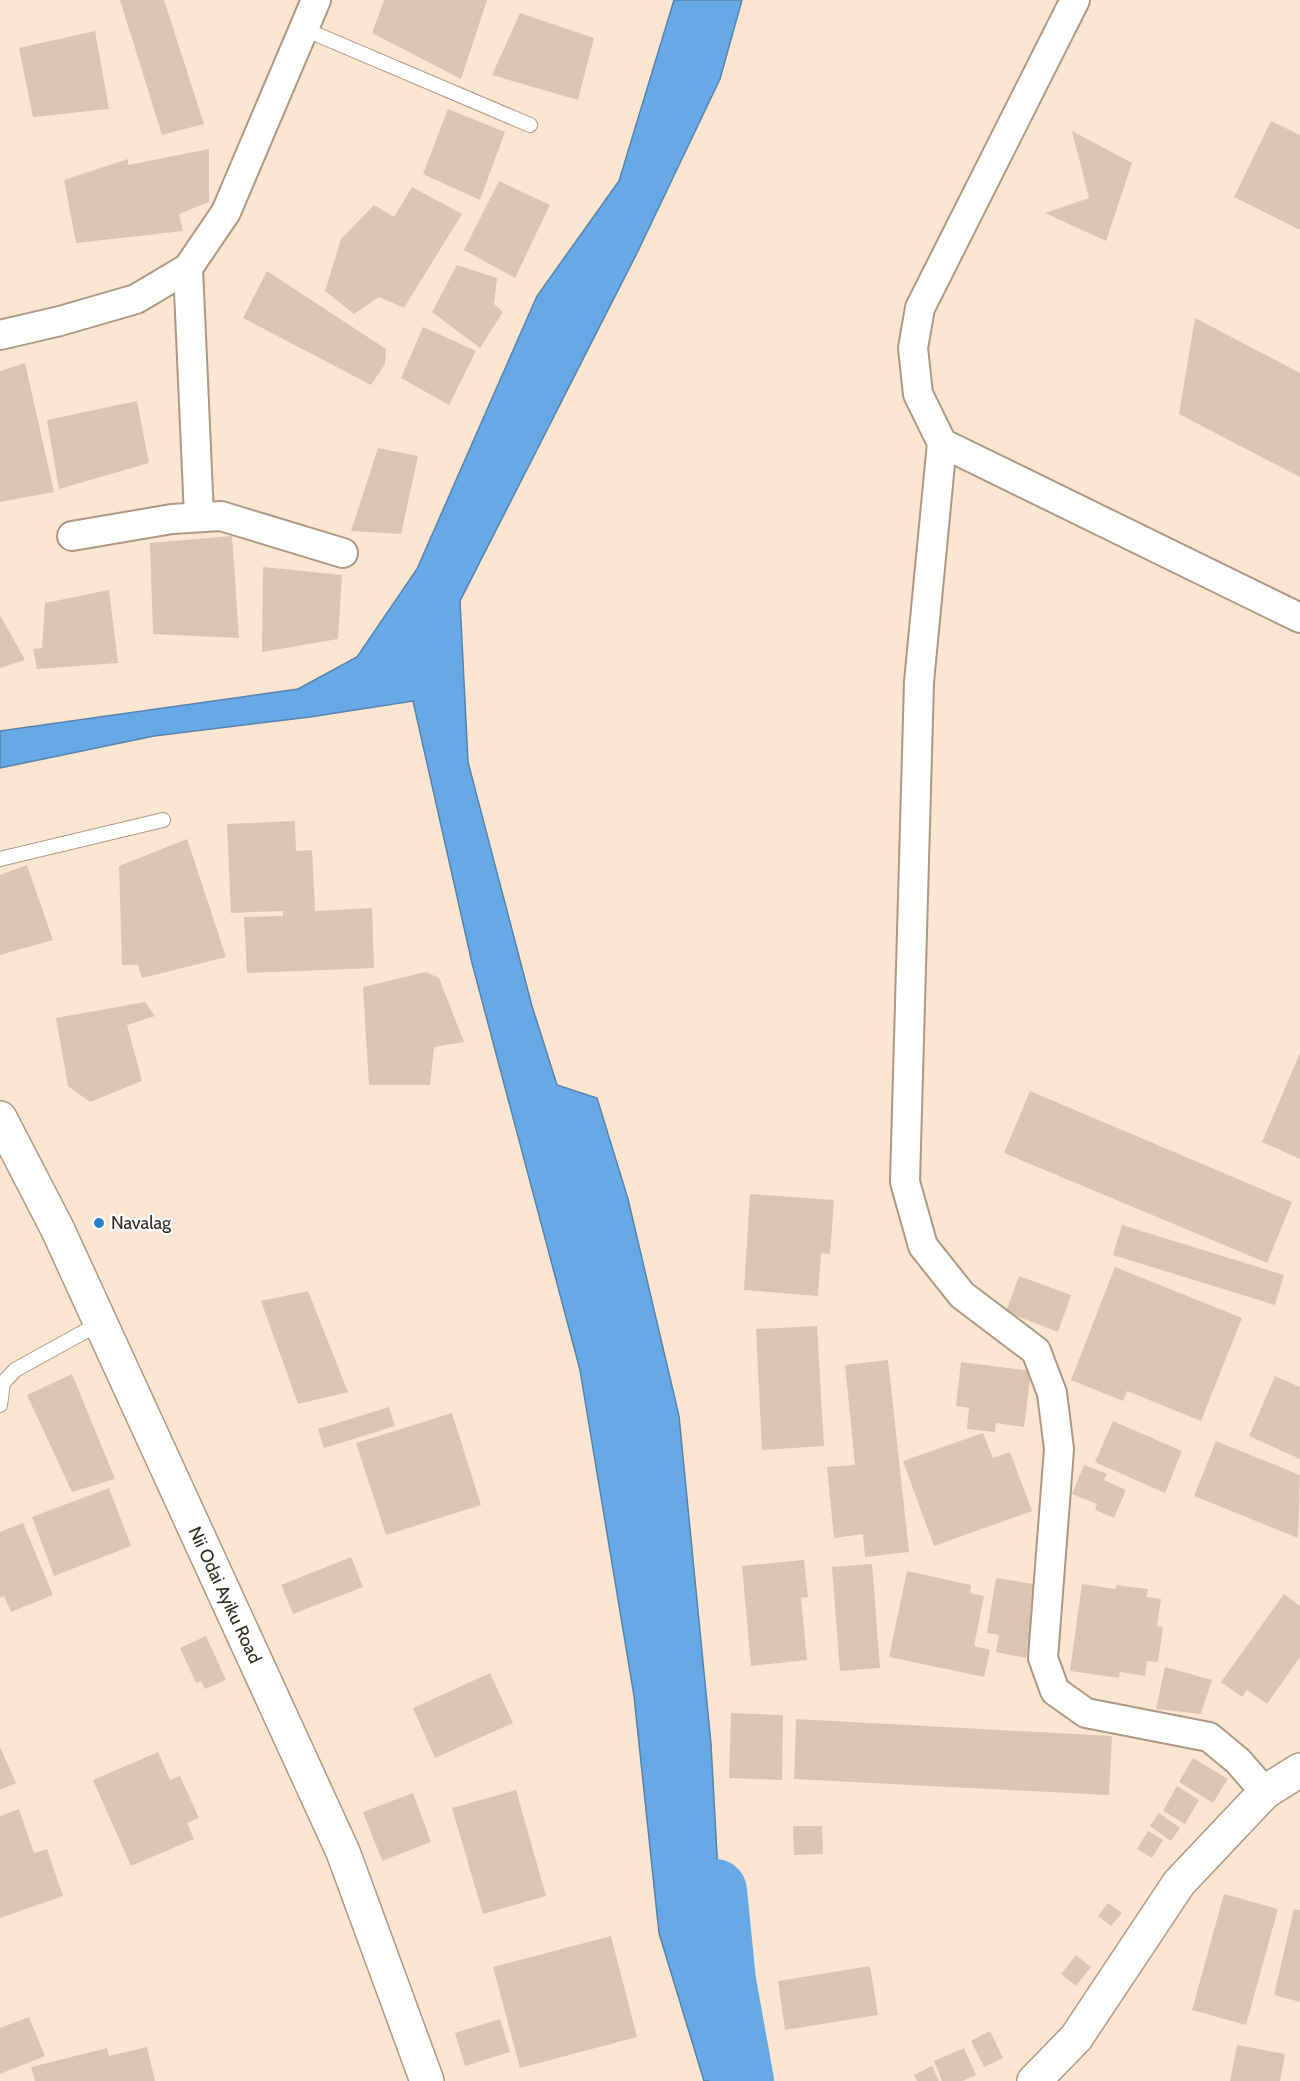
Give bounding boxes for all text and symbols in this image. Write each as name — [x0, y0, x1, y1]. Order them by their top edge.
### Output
place label: Navalag — [111, 1212, 172, 1234]
marker: Navalag — [92, 1216, 106, 1230]
street label: Nii Odai Ayiku Road — [184, 1523, 266, 1667]

